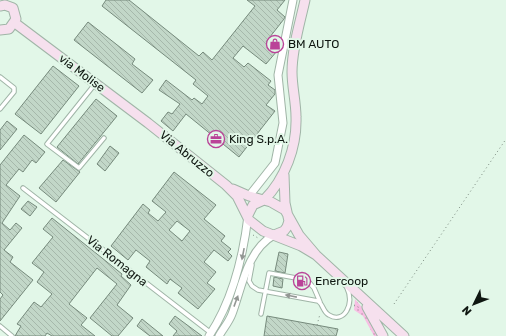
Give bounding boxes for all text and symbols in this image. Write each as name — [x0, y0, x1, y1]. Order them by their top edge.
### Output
shop icon: BM AUTO — [265, 34, 285, 54]
place label: BM AUTO — [288, 37, 339, 51]
street label: via Molise — [56, 51, 108, 95]
street label: Via Abruzzo — [157, 128, 217, 180]
office icon: King S.p.A. — [206, 129, 226, 149]
place label: King S.p.A. — [229, 132, 288, 146]
street label: Via Romagna — [84, 233, 150, 289]
one-way arrow — [239, 248, 245, 260]
fuel station icon: Enercoop — [292, 271, 312, 291]
place label: Enercoop — [315, 274, 368, 288]
north arrow — [454, 284, 494, 324]
one-way arrow — [285, 292, 298, 298]
one-way arrow — [234, 295, 240, 307]
text: N — [460, 303, 475, 318]

